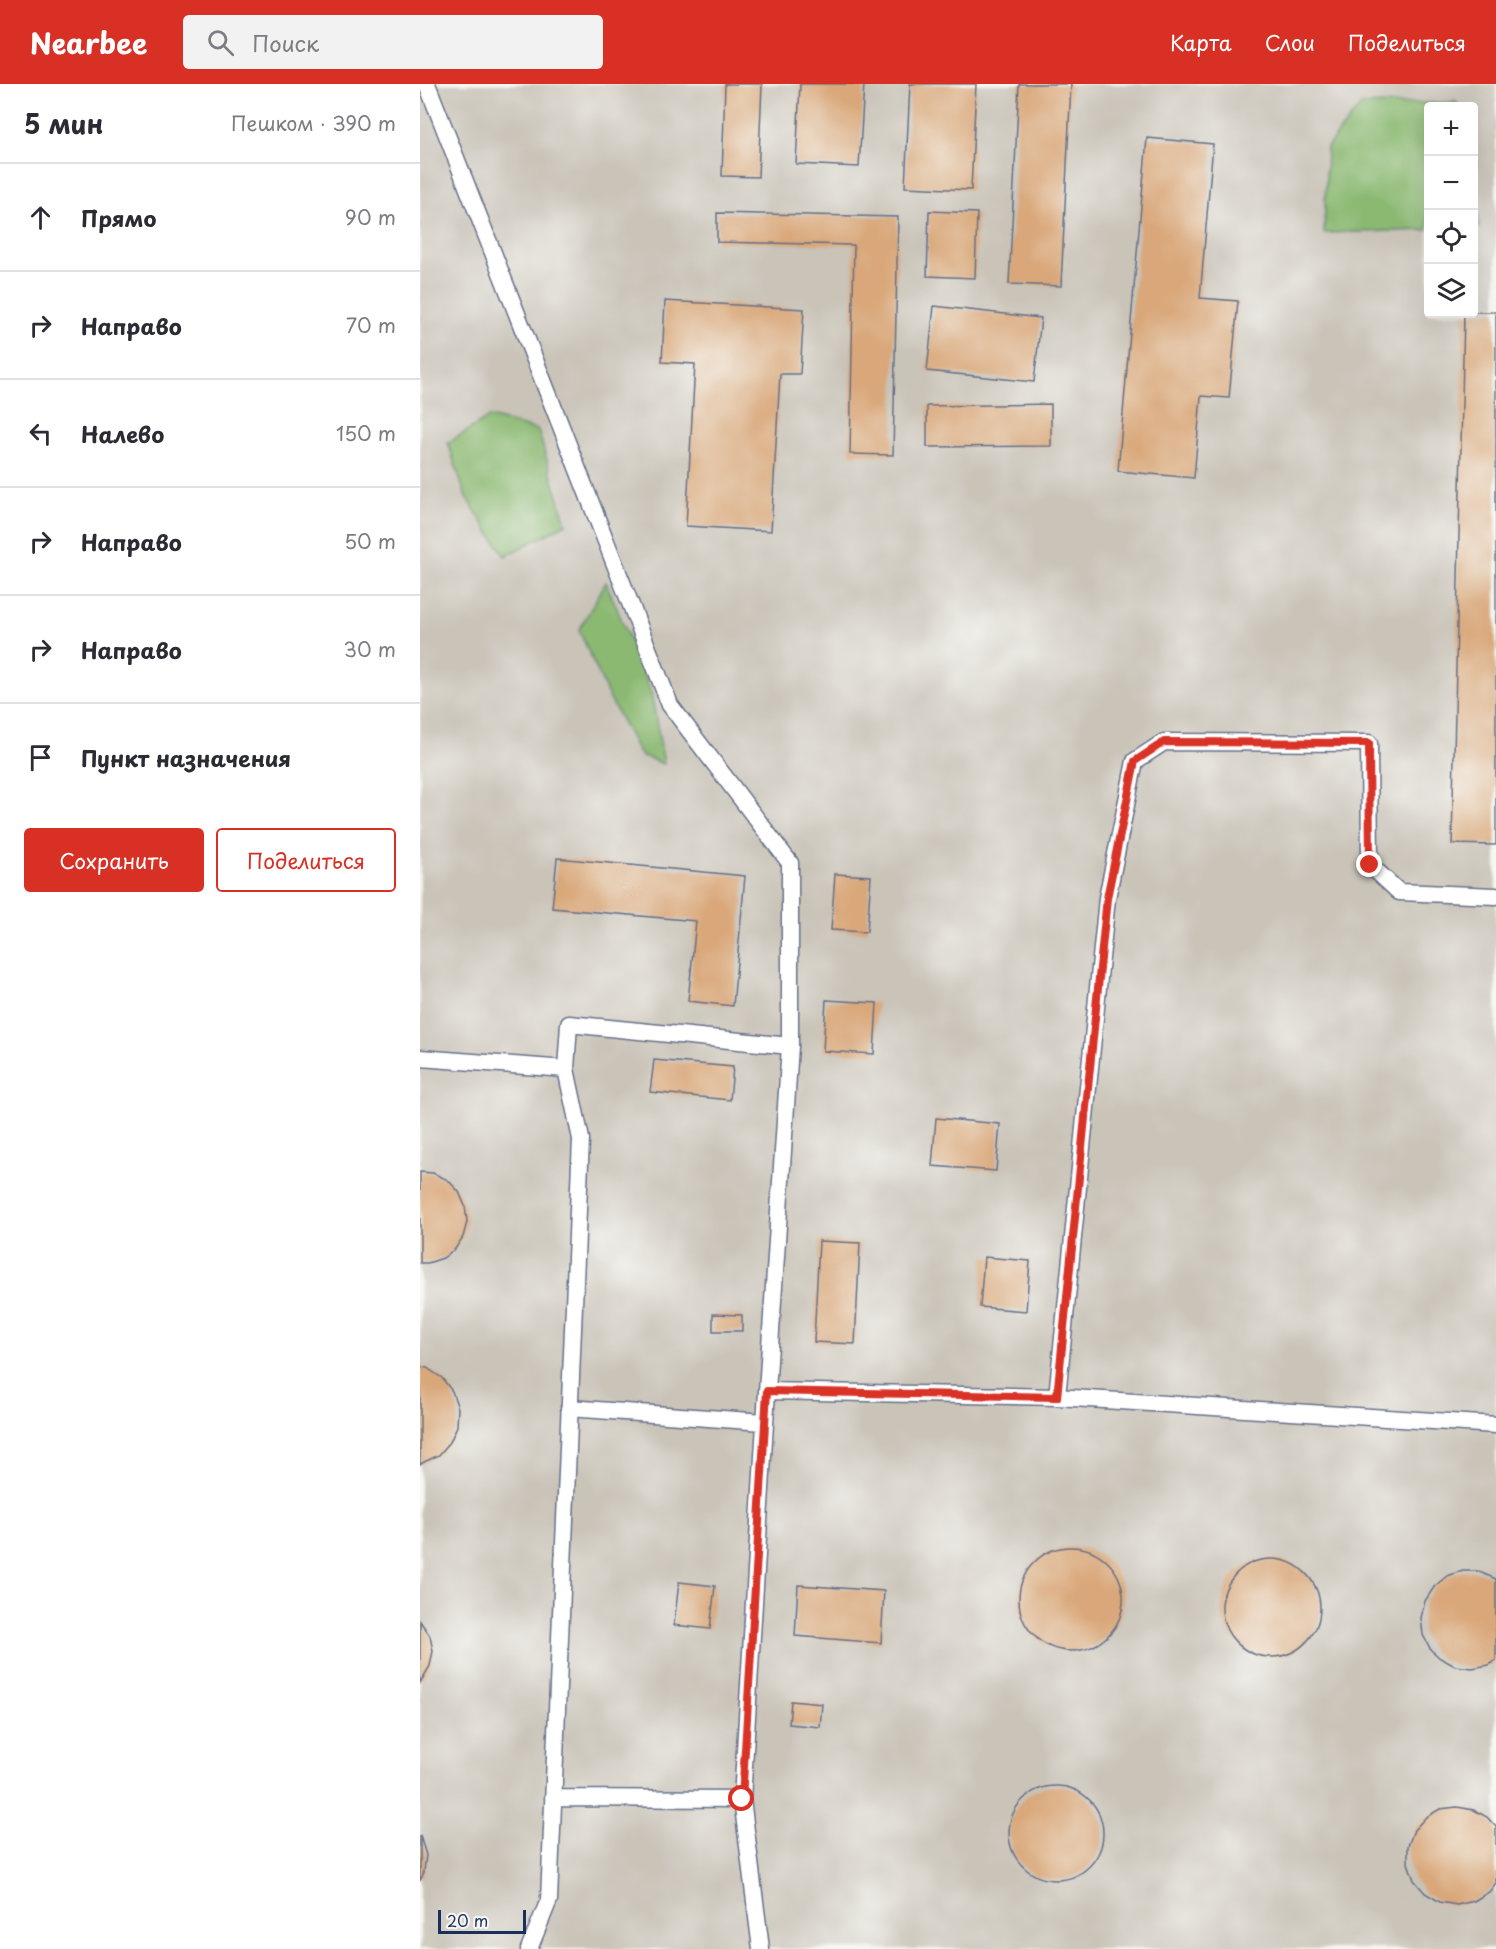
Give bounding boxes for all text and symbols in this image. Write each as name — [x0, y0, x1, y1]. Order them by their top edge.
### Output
search box — [183, 15, 603, 69]
text: Nearbee — [30, 21, 147, 64]
icon: search — [204, 26, 237, 59]
text: Поиск — [252, 26, 319, 59]
text: Карта — [1170, 26, 1232, 58]
text: Слои — [1265, 26, 1315, 58]
text: Поделиться — [1348, 26, 1466, 58]
map controls — [1424, 102, 1478, 318]
button: + — [1424, 102, 1478, 156]
text: 5 мин — [24, 104, 103, 143]
text: Пешком · 390 m — [231, 108, 396, 138]
button: − — [1424, 156, 1478, 210]
icon: ahead — [24, 201, 57, 234]
text: Прямо — [81, 201, 156, 234]
text: 90 m — [345, 202, 396, 232]
button: locate — [1424, 210, 1478, 264]
button: layers — [1424, 264, 1478, 318]
icon: right — [24, 309, 57, 342]
text: Направо — [81, 309, 182, 342]
text: 70 m — [346, 310, 396, 340]
icon: left — [24, 417, 57, 450]
text: Налево — [81, 417, 164, 450]
text: 150 m — [336, 418, 396, 448]
icon: right — [24, 525, 57, 558]
text: Направо — [81, 525, 182, 558]
text: 50 m — [344, 526, 396, 556]
icon: right — [24, 633, 57, 666]
text: Направо — [81, 633, 182, 666]
text: 30 m — [343, 634, 396, 664]
icon: arrive — [24, 741, 57, 774]
text: Пункт назначения — [81, 741, 291, 774]
button: Сохранить — [24, 828, 204, 892]
button: Поделиться — [216, 828, 396, 892]
route end — [1356, 851, 1382, 877]
route start — [728, 1785, 754, 1811]
scale bar — [438, 1907, 526, 1934]
text: 20 m — [447, 1908, 488, 1932]

